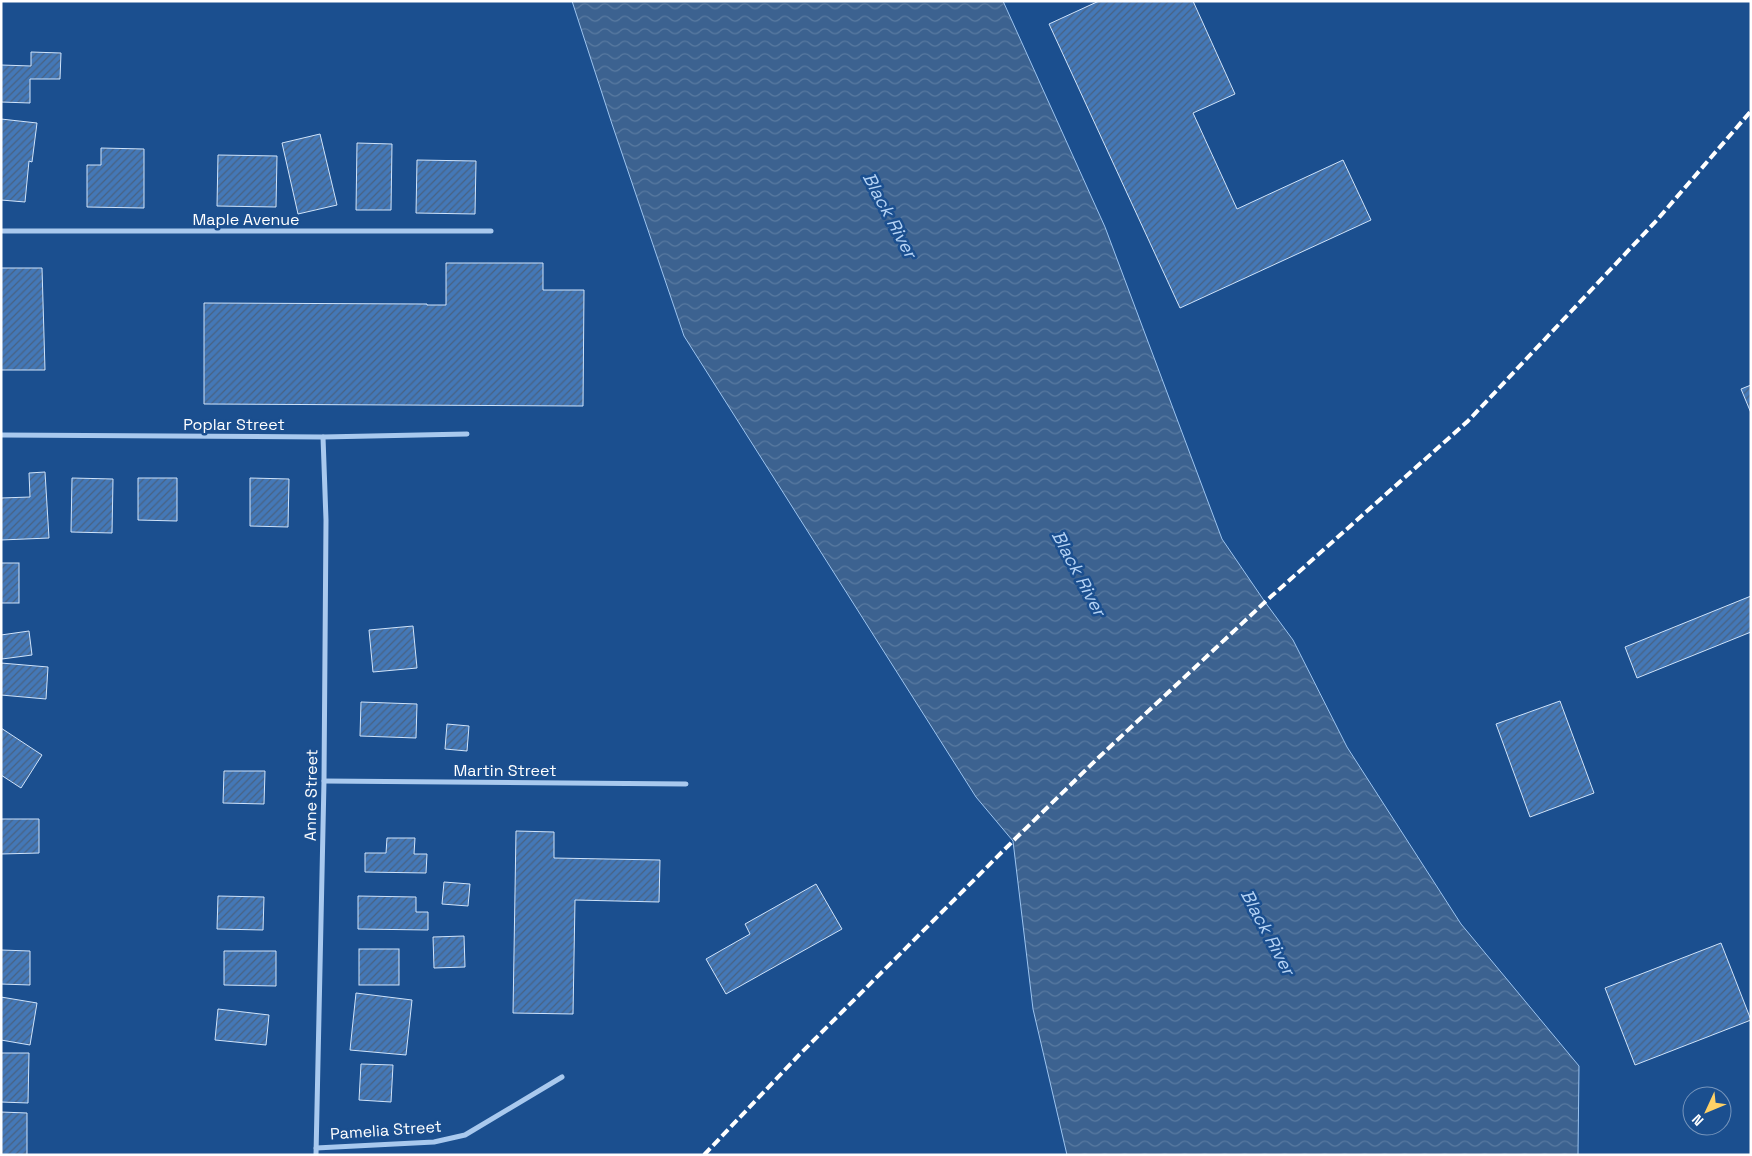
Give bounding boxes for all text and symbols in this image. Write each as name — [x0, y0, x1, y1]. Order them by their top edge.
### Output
water label: Black River — [858, 168, 923, 264]
street label: Maple Avenue — [192, 209, 300, 230]
street label: Poplar Street — [183, 414, 285, 435]
water label: Black River — [1047, 526, 1112, 622]
street label: Anne Street — [300, 749, 322, 841]
street label: Martin Street — [453, 760, 557, 781]
water label: Black River — [1236, 885, 1301, 981]
north arrow — [1682, 1086, 1732, 1136]
text: N — [1688, 1110, 1707, 1130]
street label: Pamelia Street — [329, 1116, 443, 1144]

